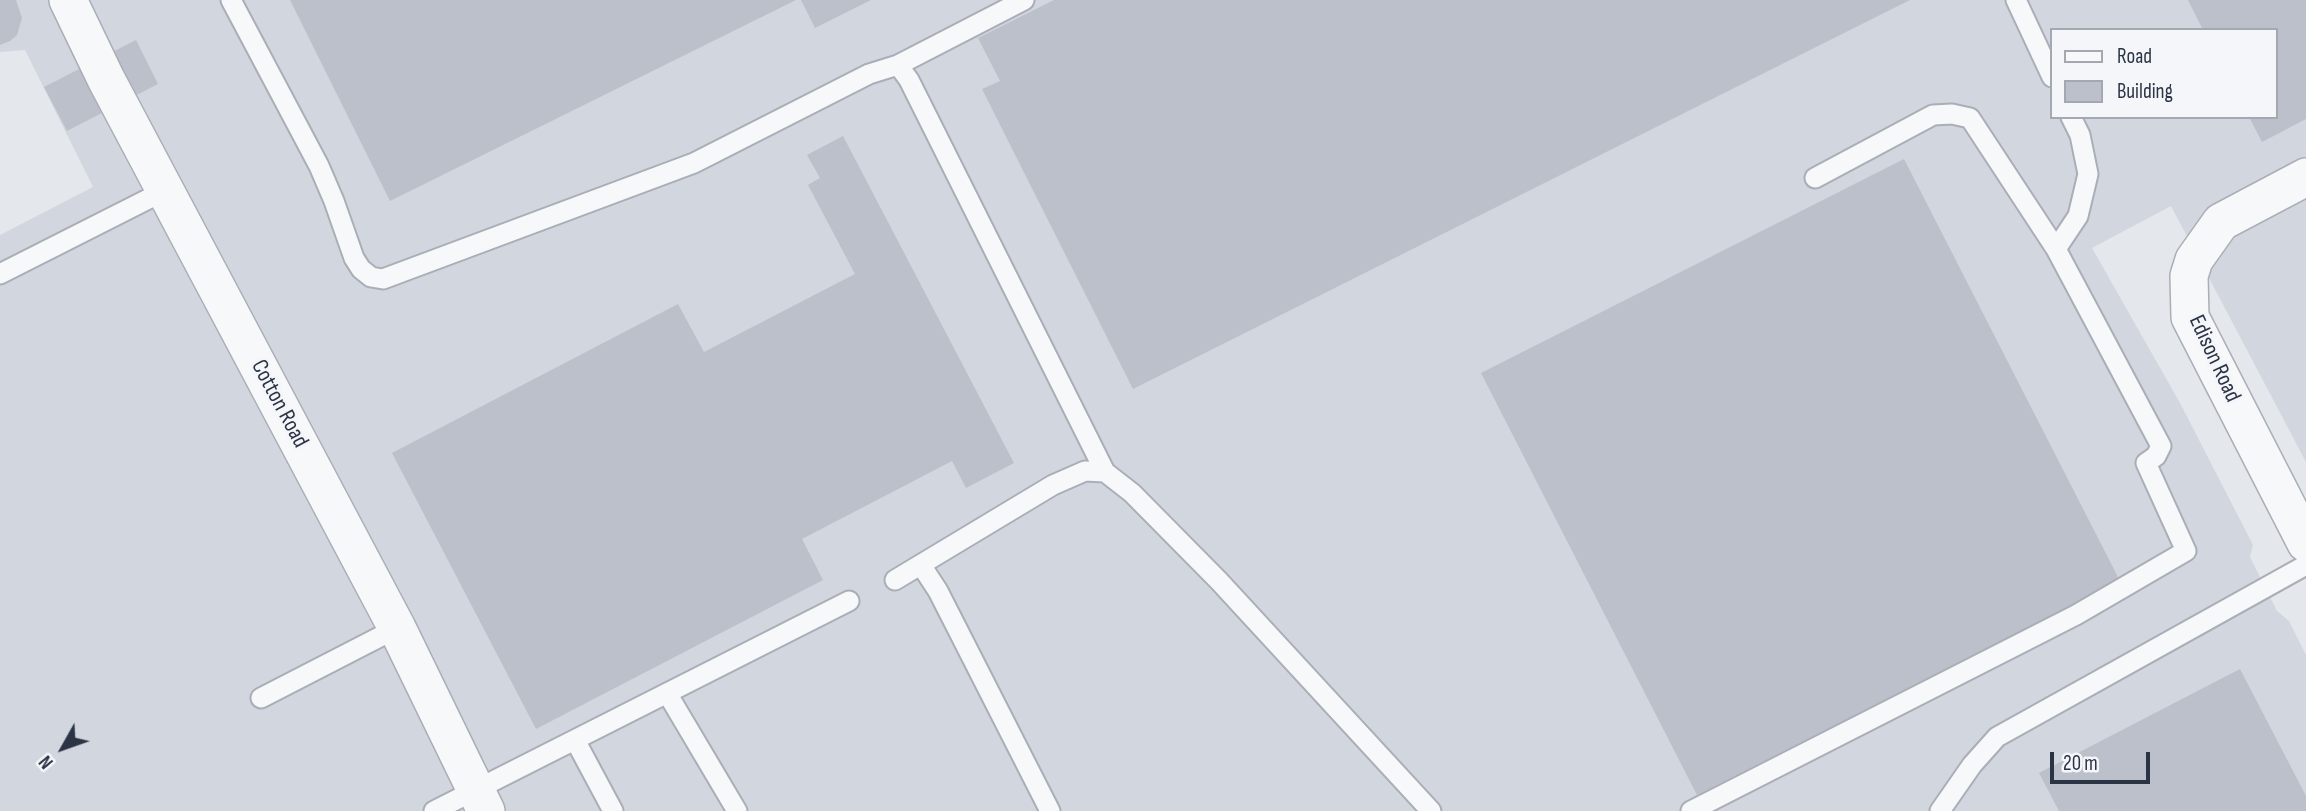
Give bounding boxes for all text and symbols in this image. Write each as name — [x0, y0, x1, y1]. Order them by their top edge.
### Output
legend — [2050, 28, 2278, 119]
text: Road — [2117, 44, 2152, 69]
text: Building — [2117, 79, 2173, 104]
street label: Edison Road — [2182, 311, 2246, 407]
street label: Cotton Road — [244, 355, 314, 453]
north arrow — [28, 713, 98, 783]
scale bar — [2054, 738, 2154, 782]
text: N — [34, 751, 59, 773]
text: 20 m — [2063, 751, 2098, 776]

